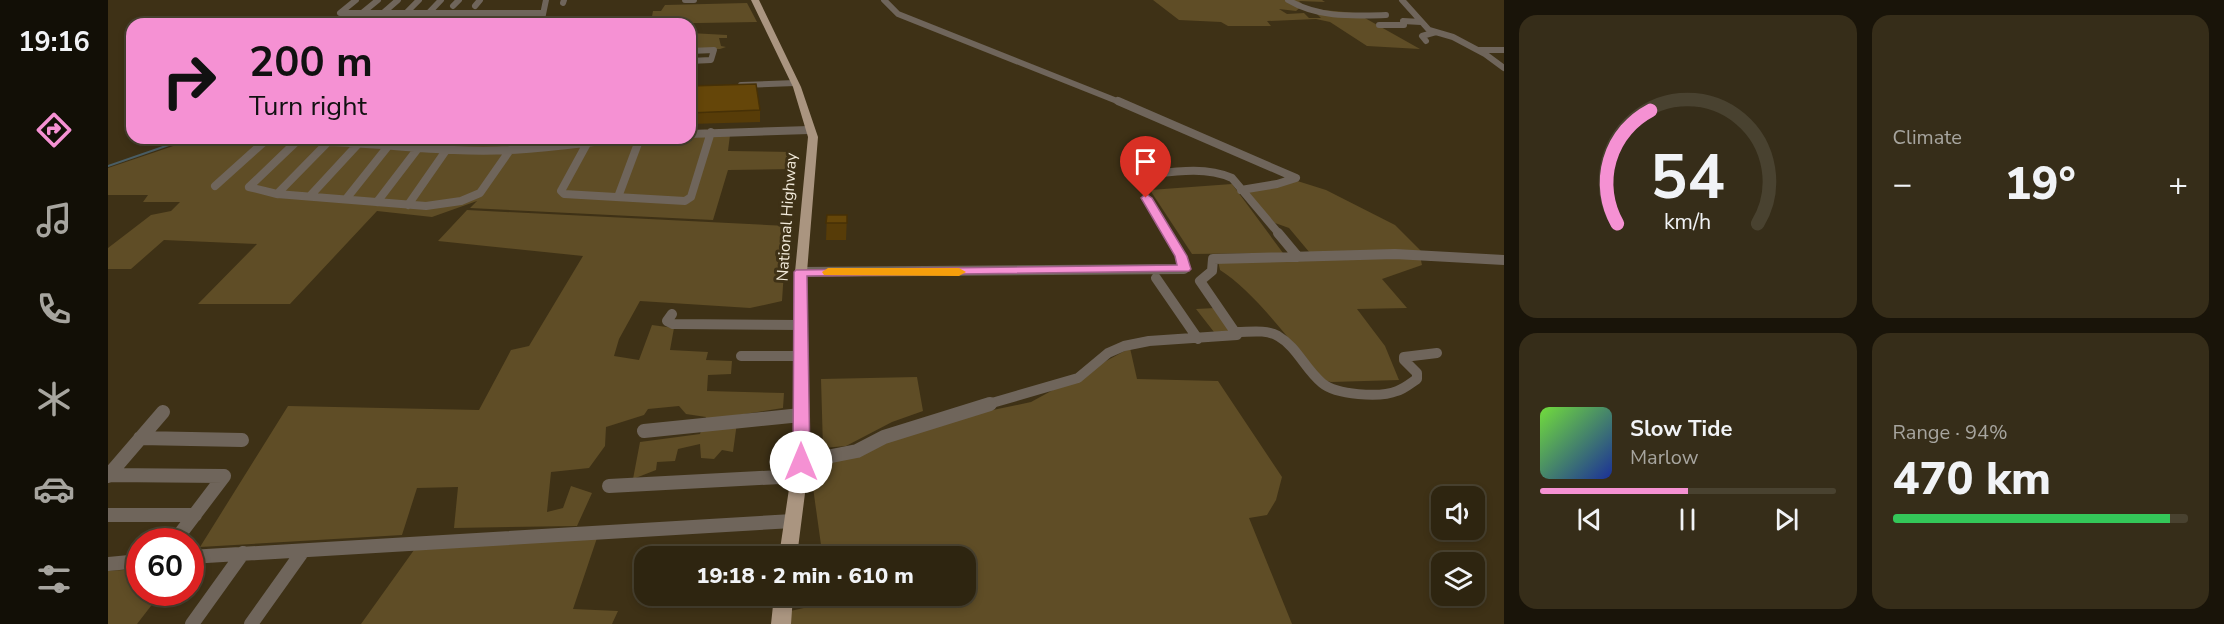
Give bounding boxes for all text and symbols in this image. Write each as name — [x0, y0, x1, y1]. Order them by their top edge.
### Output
text: 19:16 — [18, 24, 90, 61]
text: 200 m — [249, 34, 373, 91]
icon: right — [150, 42, 228, 120]
text: Turn right — [249, 88, 367, 125]
icon: directions — [33, 109, 75, 151]
text: Climate — [1893, 124, 1962, 151]
text: 54 — [1650, 135, 1725, 220]
pin — [1120, 136, 1171, 198]
icon: arrive — [1129, 145, 1162, 178]
street label: National Highway — [772, 151, 803, 282]
text: 19° — [2005, 154, 2076, 215]
text: − — [1893, 162, 1912, 207]
text: + — [2168, 162, 2188, 207]
icon: music — [33, 199, 75, 241]
text: km/h — [1664, 207, 1711, 237]
icon: phone — [33, 288, 75, 330]
icon: climate — [33, 378, 75, 420]
text: Slow Tide — [1630, 414, 1732, 444]
text: Range · 94% — [1893, 419, 2008, 446]
position arrow — [769, 430, 833, 494]
text: Marlow — [1630, 444, 1698, 471]
text: 470 km — [1893, 449, 2051, 510]
icon: car — [33, 468, 75, 510]
map controls — [1431, 486, 1485, 606]
button: sound — [1431, 486, 1485, 540]
icon: previous — [1573, 503, 1606, 536]
icon: pause — [1671, 503, 1704, 536]
icon: next — [1770, 503, 1803, 536]
speed limit sign: 60 — [126, 528, 204, 606]
button: layers — [1431, 552, 1485, 606]
icon: filters — [33, 558, 75, 600]
text: 19:18 · 2 min · 610 m — [696, 561, 914, 591]

